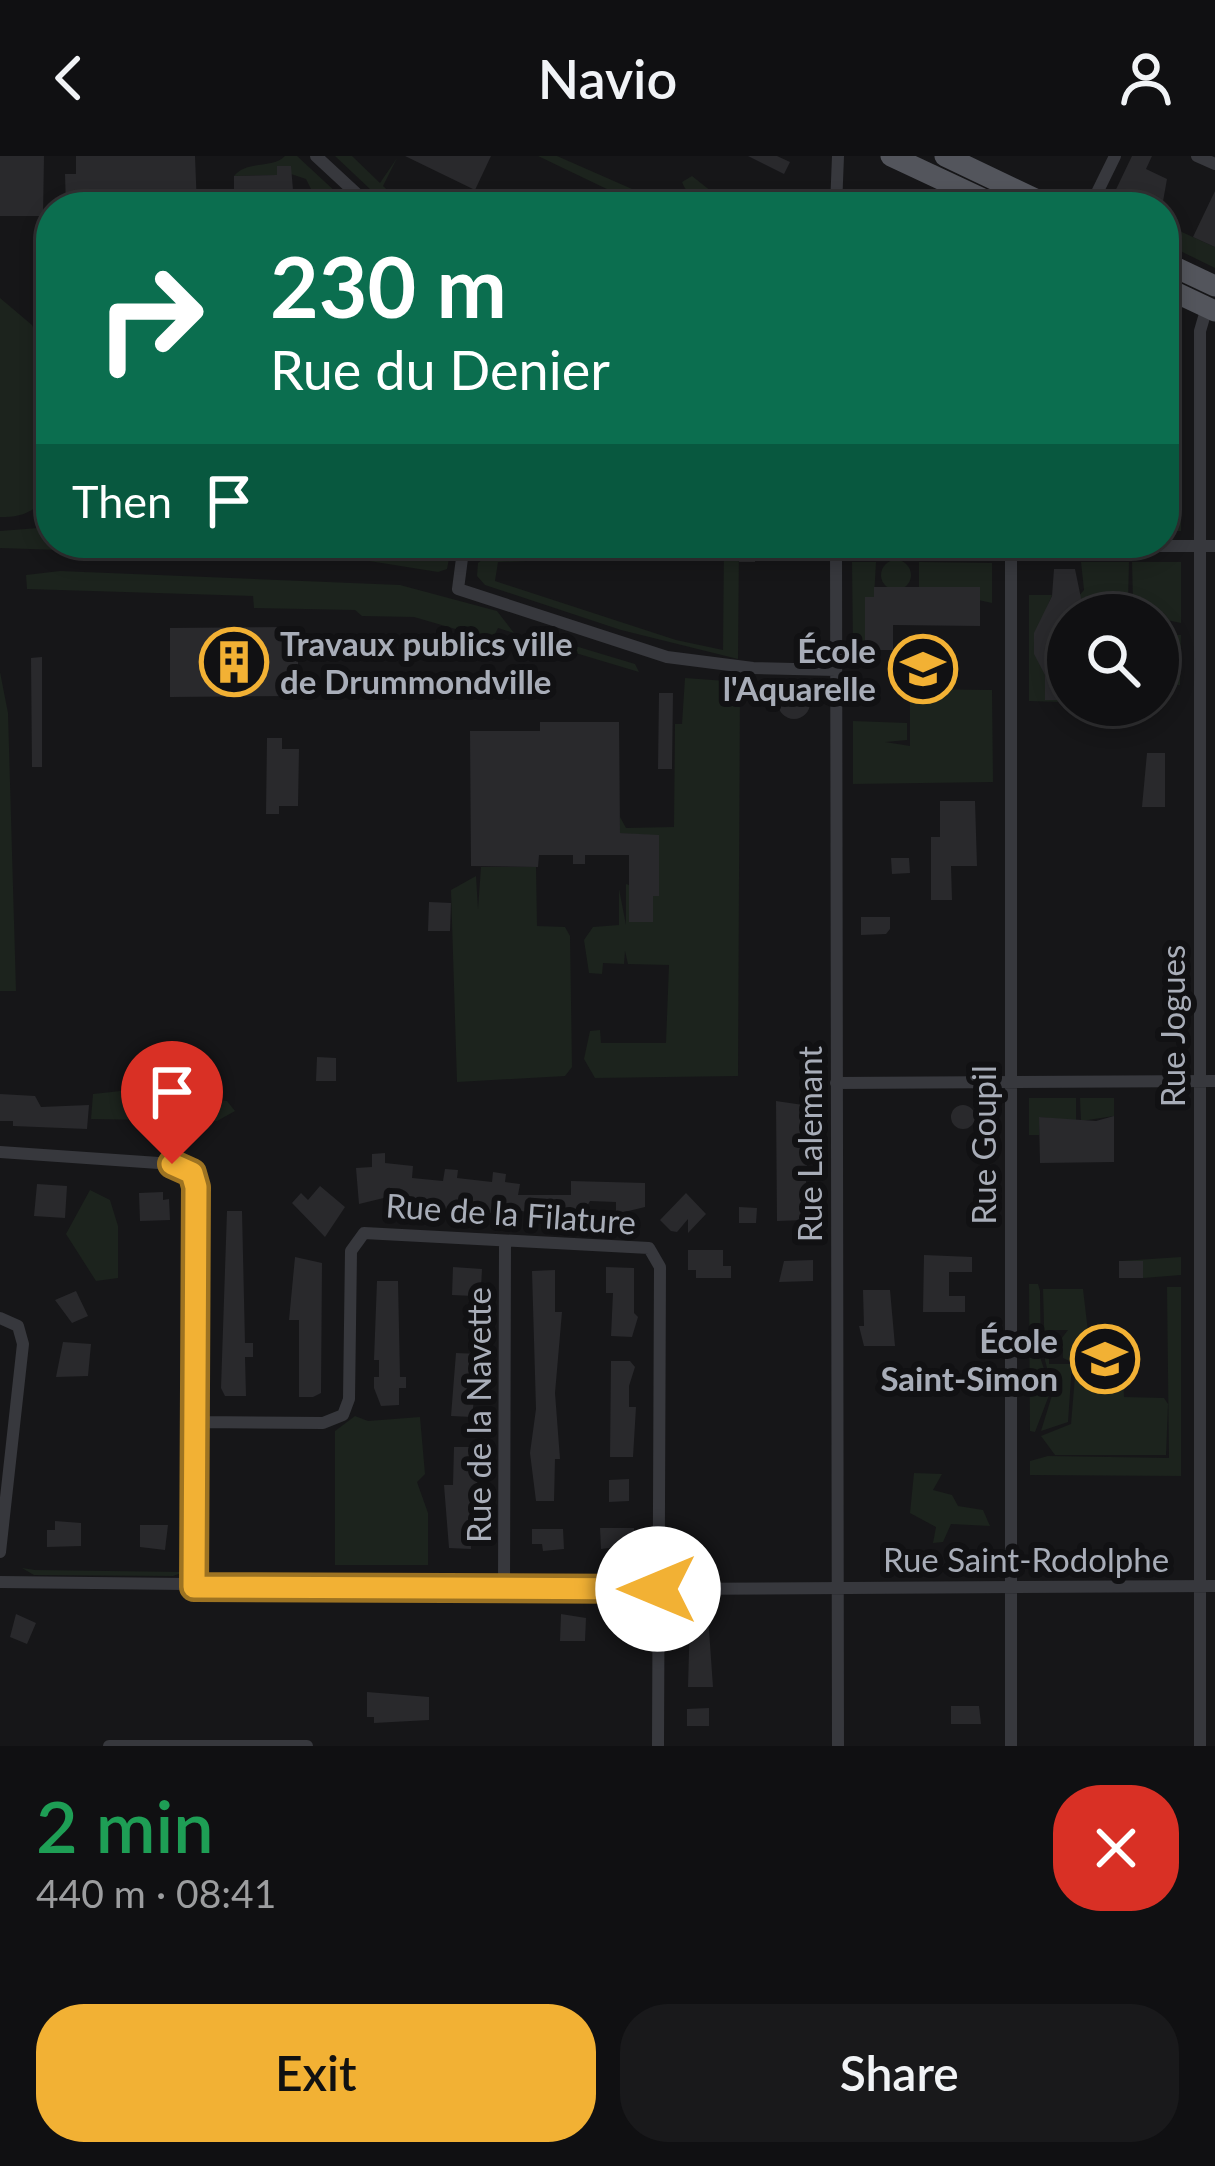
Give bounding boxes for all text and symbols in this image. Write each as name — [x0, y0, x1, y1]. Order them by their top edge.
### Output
icon: back — [36, 45, 102, 111]
icon: person — [1113, 45, 1179, 111]
text: Navio — [538, 46, 677, 111]
text: 230 m — [270, 235, 507, 336]
icon: right — [72, 240, 228, 396]
text: Rue du Denier — [270, 337, 610, 402]
icon: arrive — [196, 468, 262, 534]
text: Then — [72, 474, 172, 528]
map controls — [1047, 594, 1179, 726]
button: search — [1047, 594, 1179, 726]
place label: Travaux publics ville de Drummondville — [280, 623, 573, 701]
building icon: Travaux publics ville de Drummondville — [199, 627, 269, 697]
place label: École l'Aquarelle — [723, 630, 876, 708]
school or university icon: École l'Aquarelle — [888, 634, 958, 704]
street label: Rue Jogues — [1152, 945, 1192, 1107]
pin — [121, 1041, 223, 1164]
street label: Rue Lalemant — [789, 1046, 829, 1242]
icon: arrive — [139, 1059, 205, 1125]
street label: Rue Goupil — [963, 1065, 1003, 1225]
street label: Rue de la Filature — [385, 1184, 637, 1242]
street label: Rue de la Navette — [458, 1287, 498, 1543]
place label: École Saint-Simon — [880, 1320, 1058, 1398]
school or university icon: École Saint-Simon — [1070, 1324, 1140, 1394]
position arrow — [595, 1526, 721, 1652]
street label: Rue Saint-Rodolphe — [883, 1539, 1169, 1579]
text: 2 min — [36, 1782, 214, 1868]
button: close — [1053, 1785, 1179, 1911]
text: 440 m · 08:41 — [36, 1870, 276, 1916]
button: Exit — [36, 2004, 596, 2142]
button: Share — [620, 2004, 1179, 2142]

